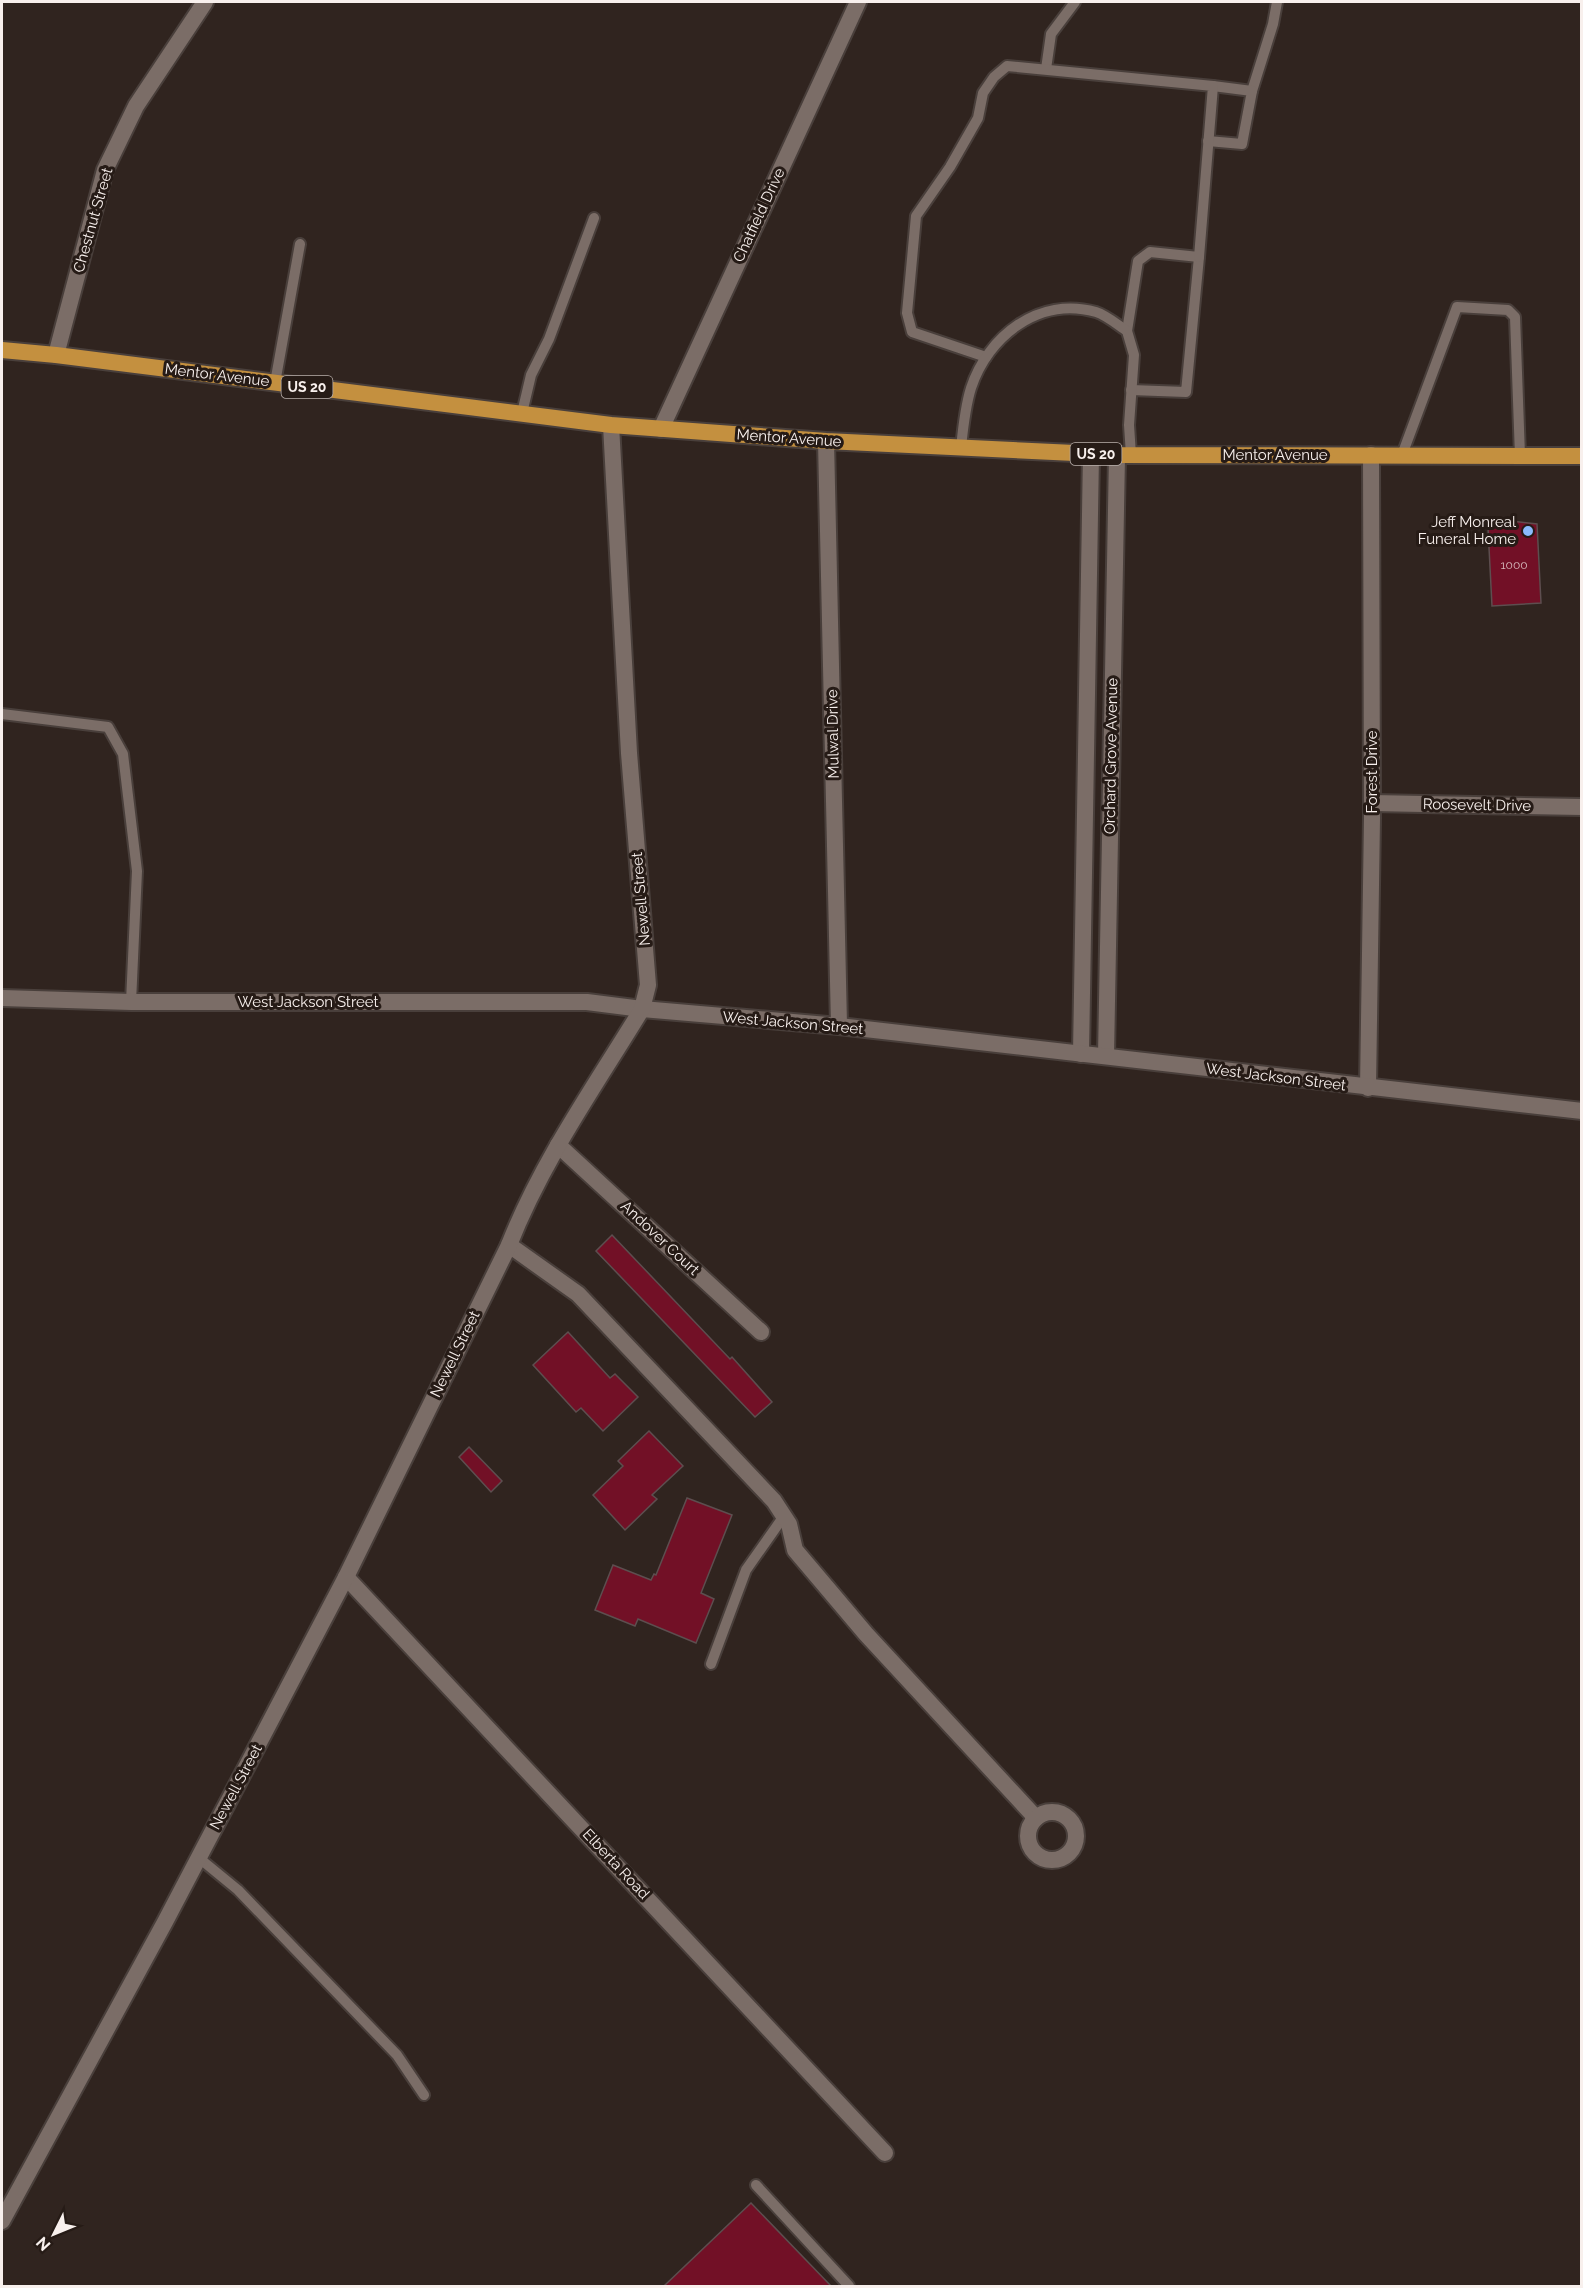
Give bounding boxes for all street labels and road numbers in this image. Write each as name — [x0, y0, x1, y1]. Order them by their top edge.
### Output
street label: Chatfield Drive — [729, 165, 789, 265]
street label: Chestnut Street — [69, 166, 117, 274]
street label: Mentor Avenue — [164, 360, 271, 390]
road number: US 20 — [282, 376, 332, 398]
street label: Mentor Avenue — [736, 425, 842, 451]
road number: US 20 — [1070, 443, 1122, 465]
street label: Mentor Avenue — [1222, 446, 1328, 464]
street label: Orchard Grove Avenue — [1101, 677, 1121, 834]
street label: Mulwal Drive — [823, 689, 843, 779]
street label: Forest Drive — [1363, 730, 1381, 814]
street label: Roosevelt Drive — [1423, 795, 1532, 815]
street label: Newell Street — [628, 851, 654, 947]
street label: West Jackson Street — [238, 993, 378, 1011]
street label: West Jackson Street — [722, 1008, 864, 1038]
street label: West Jackson Street — [1205, 1059, 1347, 1095]
street label: Andover Court — [617, 1197, 703, 1279]
street label: Newell Street — [426, 1308, 484, 1400]
street label: Newell Street — [206, 1741, 266, 1833]
street label: Elberta Road — [579, 1825, 653, 1903]

